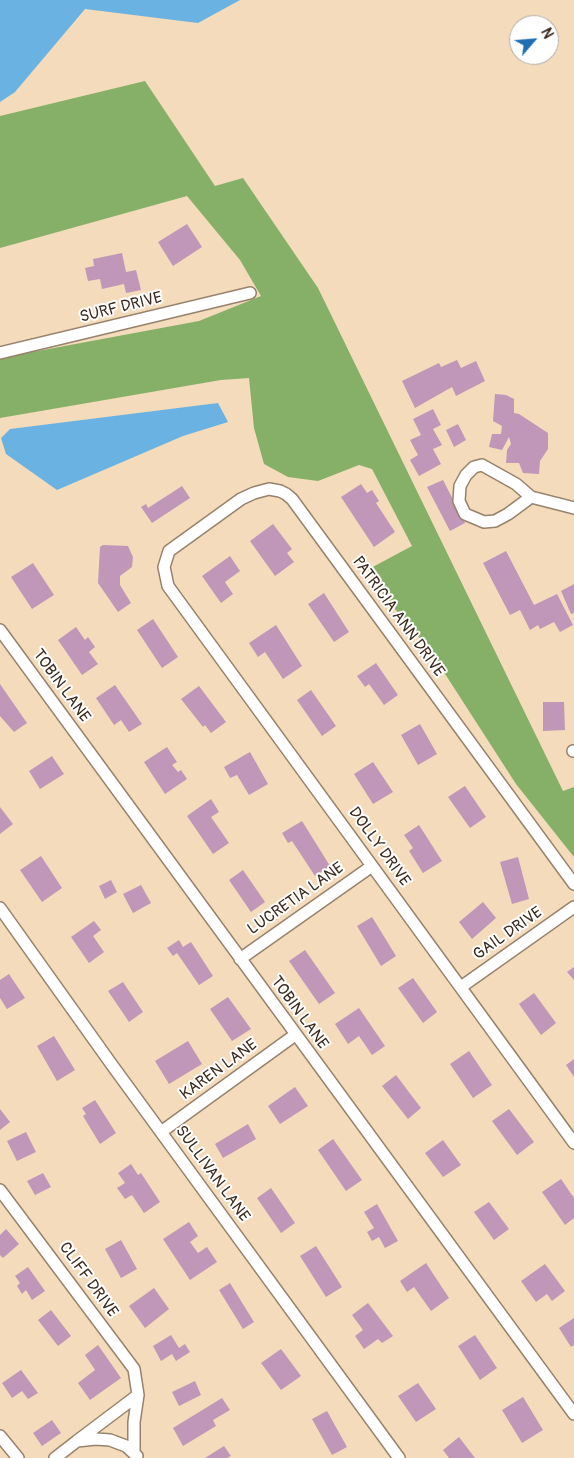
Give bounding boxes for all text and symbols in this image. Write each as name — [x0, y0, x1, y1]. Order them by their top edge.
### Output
north arrow — [509, 15, 559, 65]
text: N — [537, 25, 557, 41]
street label: SURF DRIVE — [78, 289, 164, 327]
street label: PATRICIA ANN DRIVE — [348, 553, 448, 681]
street label: TOBIN LANE — [28, 646, 94, 726]
street label: DOLLY DRIVE — [344, 804, 414, 890]
street label: LUCRETIA LANE — [244, 859, 348, 939]
street label: GAIL DRIVE — [470, 903, 546, 965]
street label: TOBIN LANE — [266, 973, 332, 1053]
street label: KAREN LANE — [177, 1036, 261, 1104]
street label: SULLIVAN LANE — [171, 1122, 253, 1226]
street label: CLIFF DRIVE — [54, 1239, 122, 1321]

